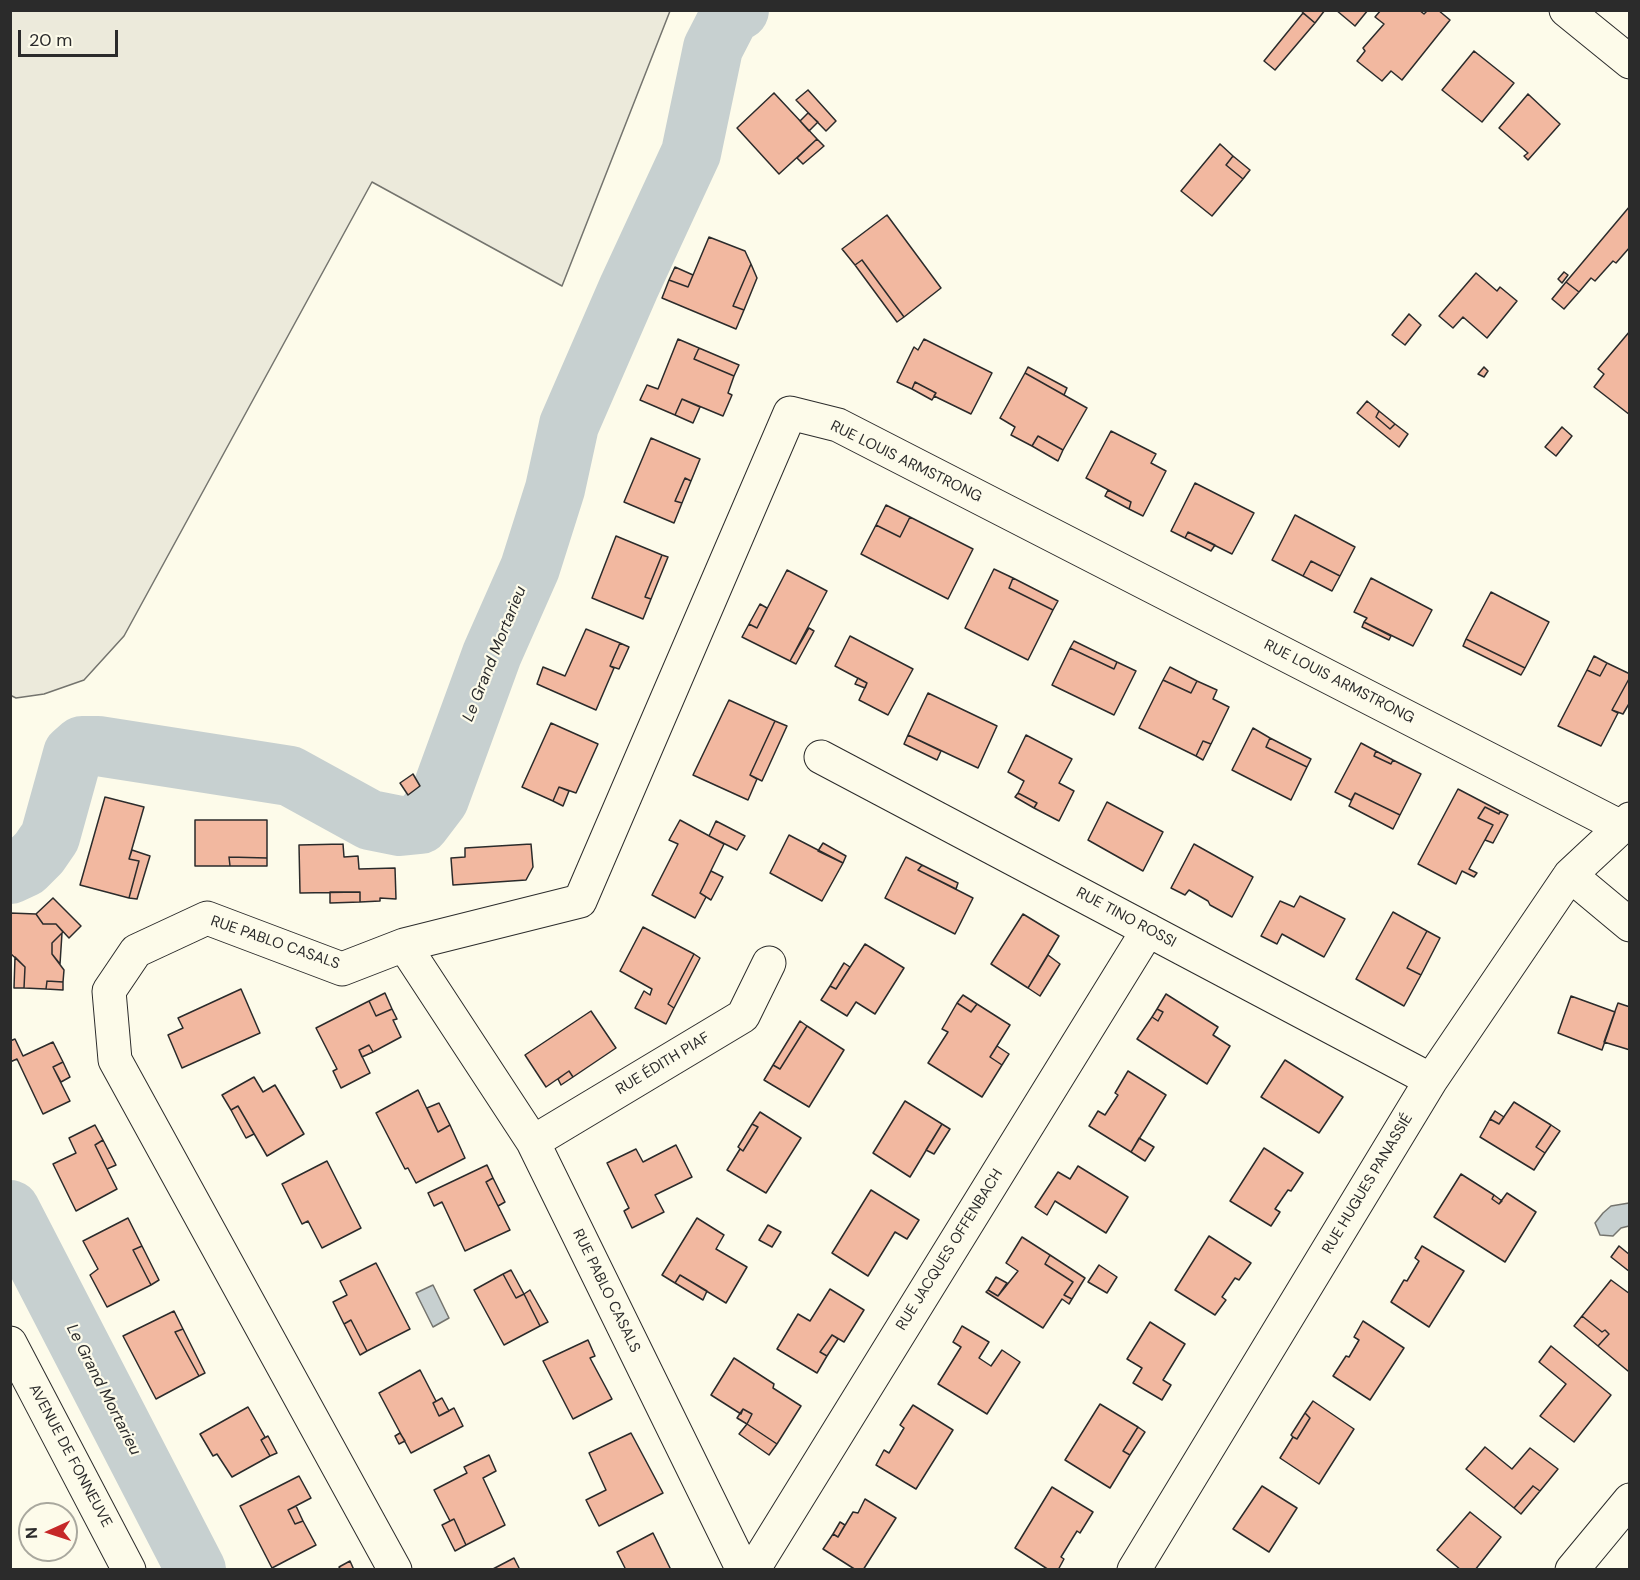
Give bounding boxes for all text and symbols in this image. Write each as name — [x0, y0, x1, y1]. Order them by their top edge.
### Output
scale bar — [21, 18, 122, 56]
text: 20 m — [29, 28, 72, 52]
street label: RUE LOUIS ARMSTRONG — [827, 417, 985, 507]
water label: Le Grand Mortarieu — [459, 583, 531, 725]
street label: RUE LOUIS ARMSTRONG — [1261, 636, 1417, 728]
street label: RUE TINO ROSSI — [1073, 884, 1179, 952]
street label: RUE PABLO CASALS — [208, 912, 342, 974]
street label: RUE ÉDITH PIAF — [613, 1029, 713, 1099]
street label: RUE HUGUES PANASSIÉ — [1319, 1111, 1417, 1257]
street label: RUE JACQUES OFFENBACH — [893, 1166, 1007, 1334]
street label: RUE PABLO CASALS — [568, 1226, 644, 1356]
water label: Le Grand Mortarieu — [62, 1321, 144, 1459]
street label: AVENUE DE FONNEUVE — [25, 1381, 115, 1531]
north arrow — [18, 1502, 78, 1562]

